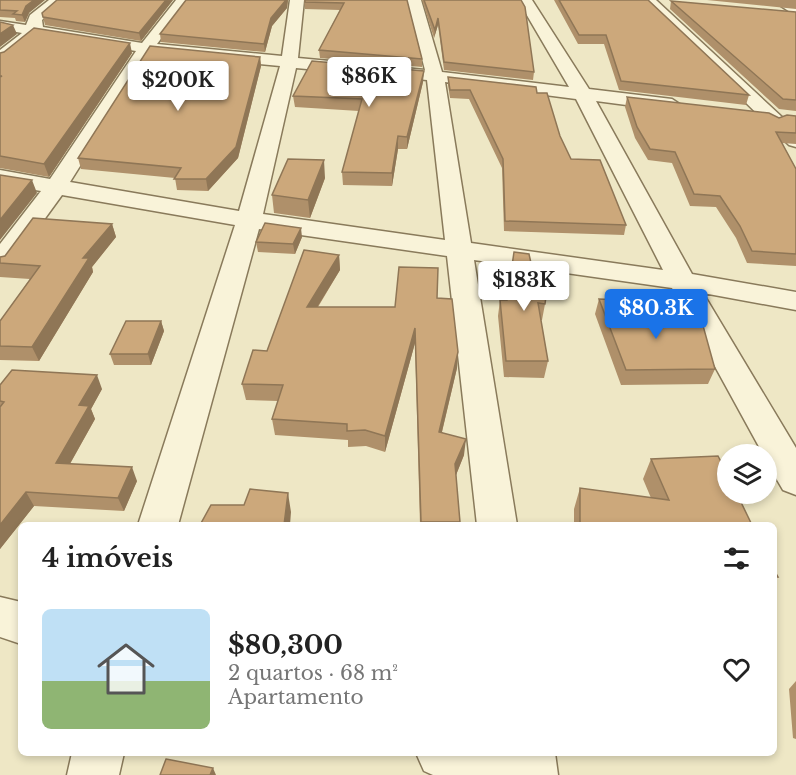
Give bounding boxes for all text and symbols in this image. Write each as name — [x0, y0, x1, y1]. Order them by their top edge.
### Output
pin: $86K — [333, 57, 405, 108]
pin: $200K — [136, 61, 220, 112]
text: $86K — [341, 64, 397, 88]
text: $200K — [142, 68, 214, 92]
pin: $183K — [482, 261, 566, 312]
text: $183K — [492, 268, 556, 292]
pin: $80.3K — [607, 289, 705, 340]
text: $80.3K — [619, 296, 693, 320]
map controls — [717, 444, 777, 504]
button: layers — [717, 444, 777, 504]
text: 4 imóveis — [42, 542, 173, 574]
icon: filters — [720, 542, 753, 575]
text: $80,300 — [228, 629, 343, 661]
icon: home — [90, 633, 162, 705]
icon: heart — [720, 653, 753, 686]
text: 2 quartos · 68 m² — [228, 661, 398, 685]
text: Apartamento — [228, 685, 364, 709]

